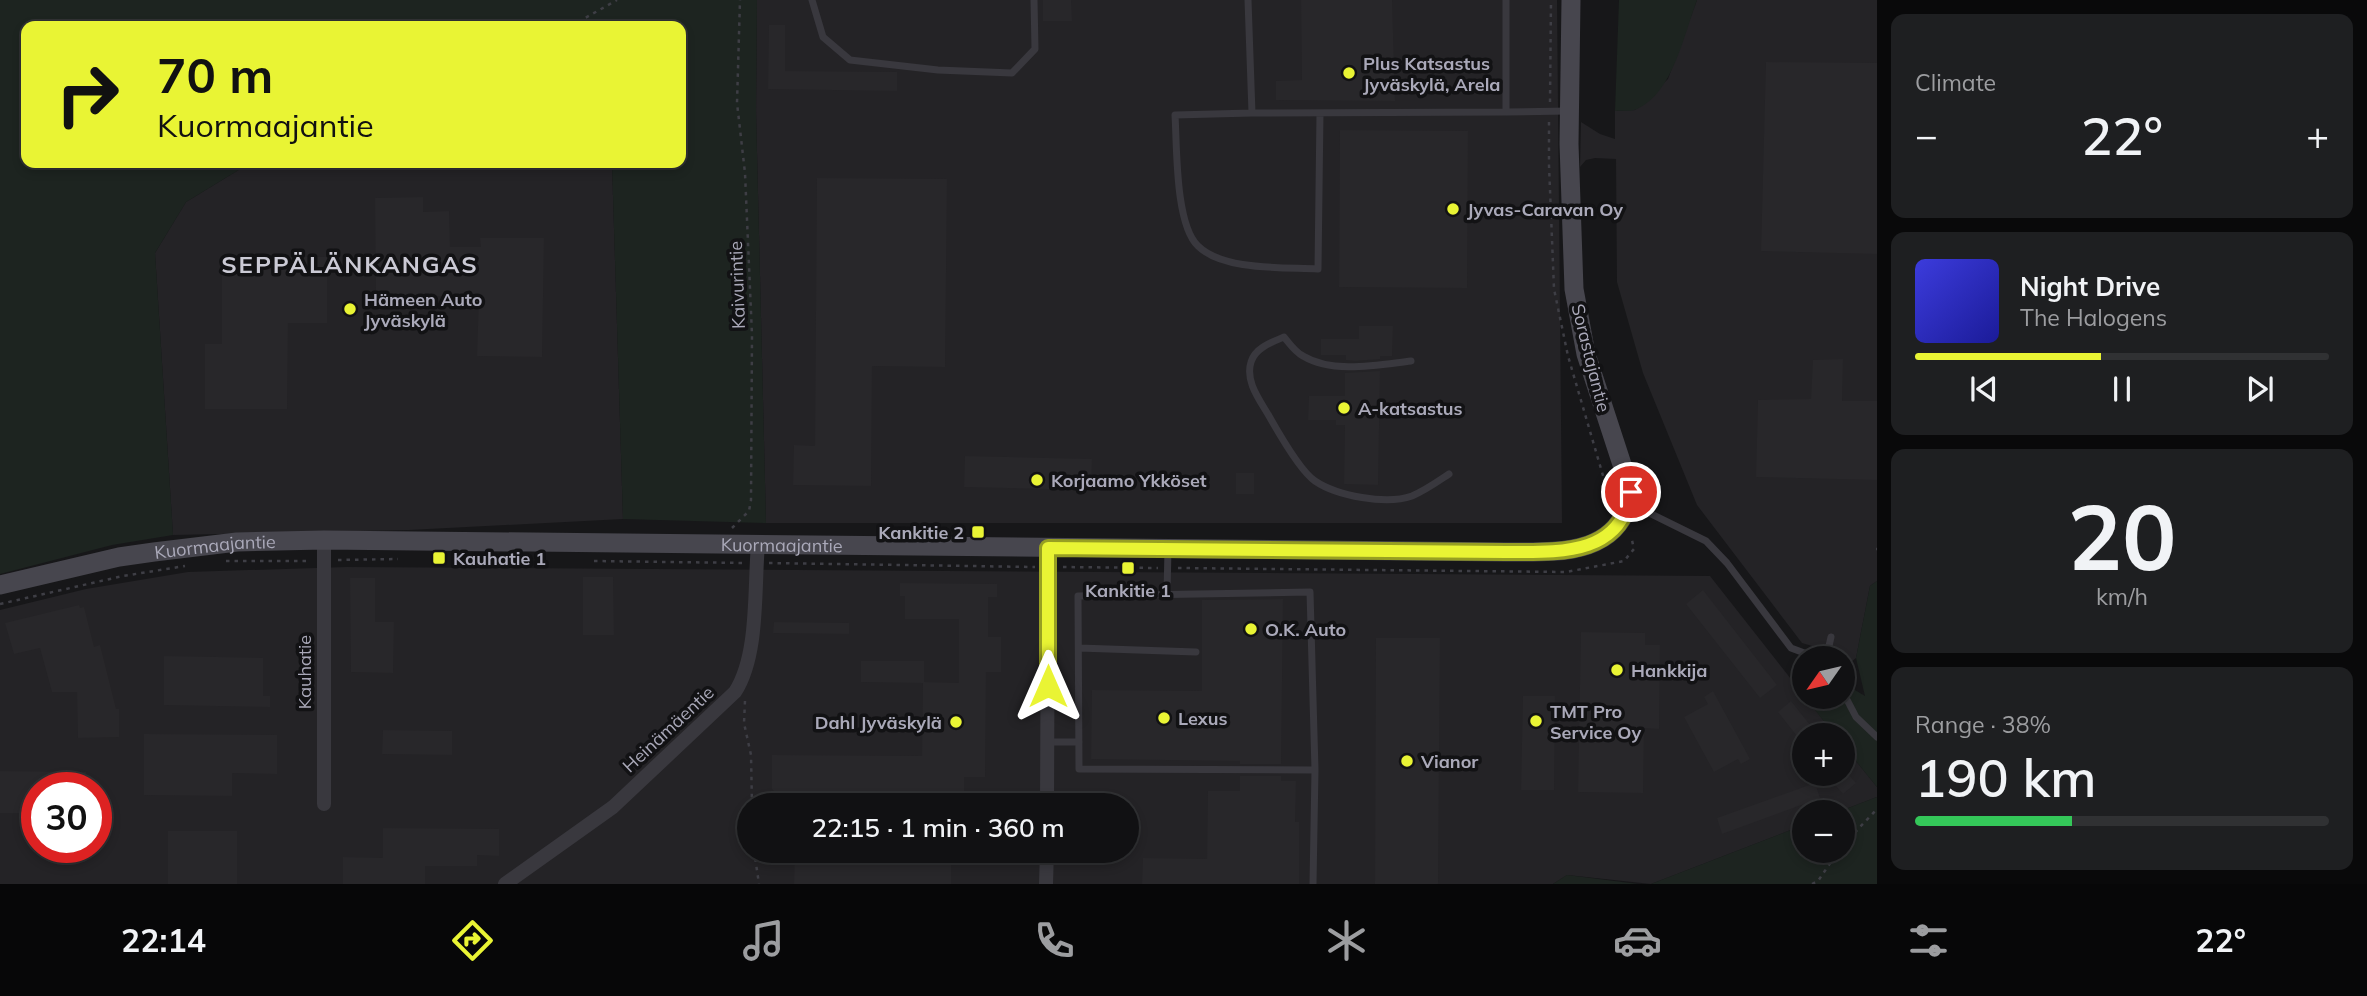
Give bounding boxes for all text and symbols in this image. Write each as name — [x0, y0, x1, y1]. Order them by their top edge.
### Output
text: 70 m — [157, 44, 273, 105]
icon: right — [42, 49, 133, 140]
place label: Plus Katsastus Jyväskylä, Arela — [1363, 52, 1501, 96]
marker: Plus Katsastus Jyväskylä, Arela — [1341, 65, 1357, 81]
text: Climate — [1915, 68, 1996, 97]
text: 22° — [2081, 103, 2163, 168]
text: Kuormaajantie — [157, 105, 374, 145]
text: − — [1915, 111, 1938, 159]
text: + — [2306, 111, 2329, 159]
place label: Jyvas-Caravan Oy — [1467, 198, 1623, 221]
marker: Jyvas-Caravan Oy — [1445, 201, 1461, 217]
street label: Kaivurintie — [724, 241, 750, 329]
district label: SEPPÄLÄNKANGAS — [221, 249, 479, 279]
text: Night Drive — [2020, 270, 2160, 303]
place label: Hämeen Auto Jyväskylä — [364, 288, 482, 332]
marker: Hämeen Auto Jyväskylä — [342, 301, 358, 317]
street label: Sorastajantie — [1566, 302, 1616, 414]
text: The Halogens — [2020, 303, 2167, 332]
icon: previous — [1965, 370, 2003, 408]
icon: pause — [2103, 370, 2141, 408]
icon: next — [2241, 370, 2279, 408]
place label: A-katsastus — [1358, 397, 1463, 420]
marker: A-katsastus — [1336, 400, 1352, 416]
pin — [1601, 462, 1661, 522]
place label: Korjaamo Ykköset — [1051, 469, 1207, 492]
marker: Korjaamo Ykköset — [1029, 472, 1045, 488]
icon: arrive — [1612, 473, 1650, 511]
text: 20 — [2067, 479, 2177, 593]
place label: Kankitie 2 — [878, 521, 964, 544]
marker: Kankitie 2 — [970, 524, 986, 540]
street label: Kuormaajantie — [153, 530, 276, 563]
street label: Kuormaajantie — [721, 533, 843, 557]
place label: Kauhatie 1 — [453, 547, 546, 570]
marker: Kauhatie 1 — [431, 550, 447, 566]
marker: Kankitie 1 — [1120, 560, 1136, 576]
place label: Kankitie 1 — [1085, 579, 1171, 602]
text: km/h — [2096, 582, 2148, 611]
place label: O.K. Auto — [1265, 618, 1346, 641]
marker: O.K. Auto — [1243, 621, 1259, 637]
street label: Kauhatie — [293, 635, 316, 709]
north arrow — [1792, 646, 1855, 709]
map controls — [1792, 646, 1855, 863]
position arrow — [1011, 649, 1085, 723]
place label: Hankkija — [1631, 659, 1707, 682]
marker: Hankkija — [1609, 662, 1625, 678]
street label: Heinämäentie — [618, 681, 718, 777]
place label: TMT Pro Service Oy — [1550, 700, 1641, 744]
place label: Lexus — [1178, 707, 1227, 730]
marker: Lexus — [1156, 710, 1172, 726]
text: Range · 38% — [1915, 710, 2051, 739]
place label: Dahl Jyväskylä — [815, 711, 942, 734]
marker: TMT Pro Service Oy — [1528, 713, 1544, 729]
marker: Dahl Jyväskylä — [948, 714, 964, 730]
button: + — [1792, 723, 1855, 786]
text: 190 km — [1915, 745, 2096, 810]
place label: Vianor — [1420, 750, 1479, 773]
marker: Vianor — [1399, 753, 1415, 769]
speed limit sign: 30 — [21, 772, 112, 863]
button: − — [1792, 800, 1855, 863]
text: 22:15 · 1 min · 360 m — [811, 811, 1065, 844]
icon: directions — [448, 916, 497, 965]
icon: music — [739, 916, 788, 965]
icon: phone — [1030, 916, 1079, 965]
icon: climate — [1322, 916, 1371, 965]
icon: car — [1613, 916, 1662, 965]
icon: filters — [1904, 916, 1953, 965]
text: 22:14 — [121, 920, 206, 960]
text: 22° — [2195, 920, 2246, 960]

